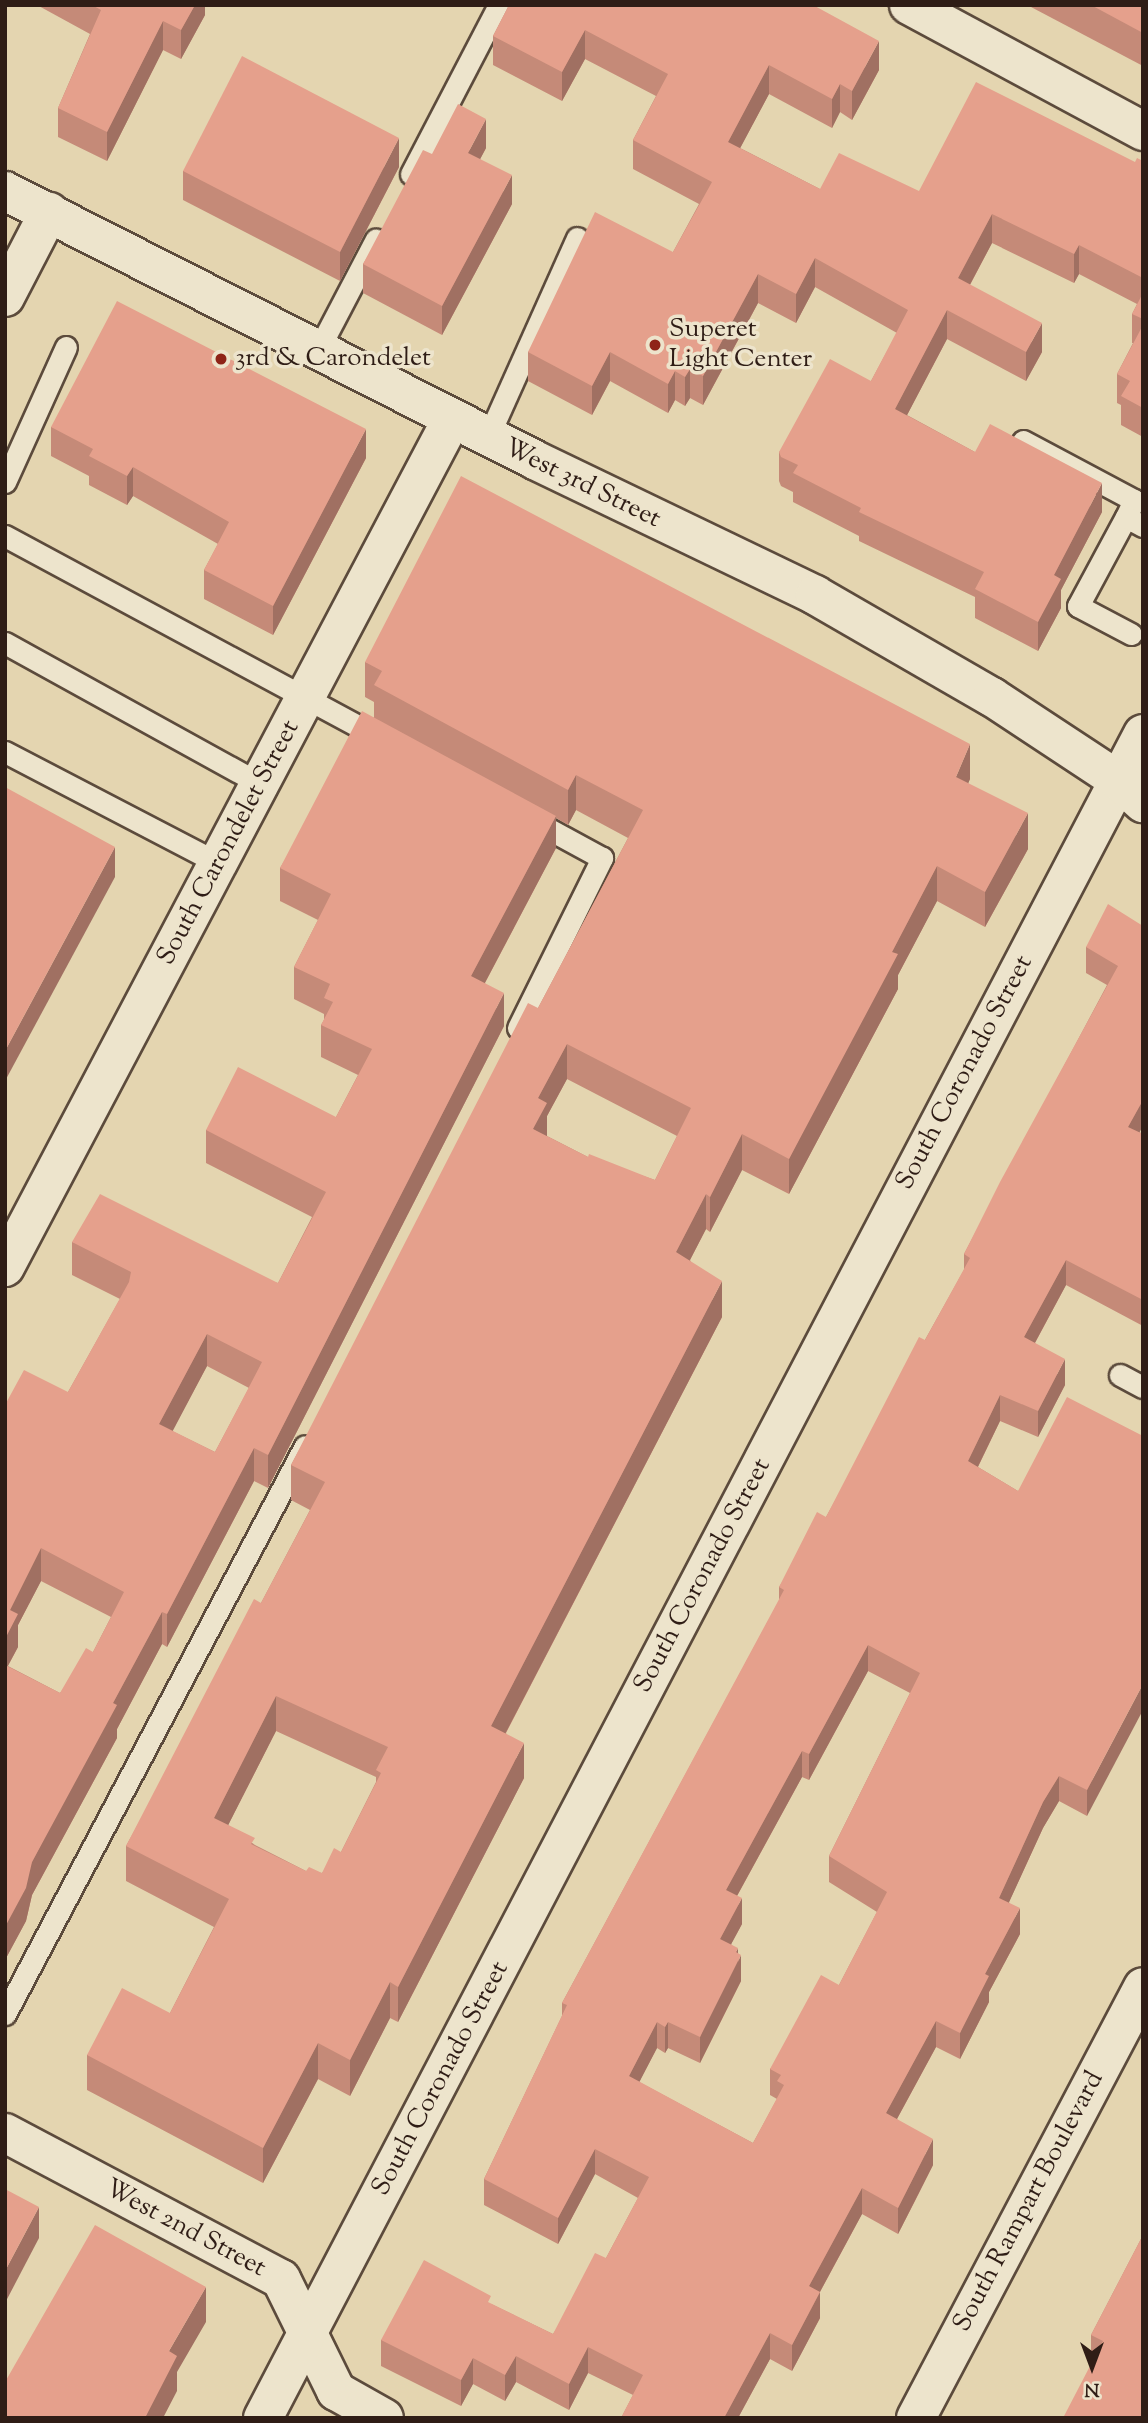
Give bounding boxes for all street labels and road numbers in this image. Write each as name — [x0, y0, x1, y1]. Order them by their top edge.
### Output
street label: West 3rd Street — [499, 433, 665, 535]
street label: South Carondelet Street — [151, 715, 307, 971]
street label: South Coronado Street — [890, 950, 1040, 1196]
street label: South Coronado Street — [628, 1453, 778, 1699]
street label: South Coronado Street — [366, 1956, 516, 2202]
street label: South Rampart Boulevard — [947, 2066, 1111, 2338]
street label: West 2nd Street — [99, 2174, 271, 2284]

